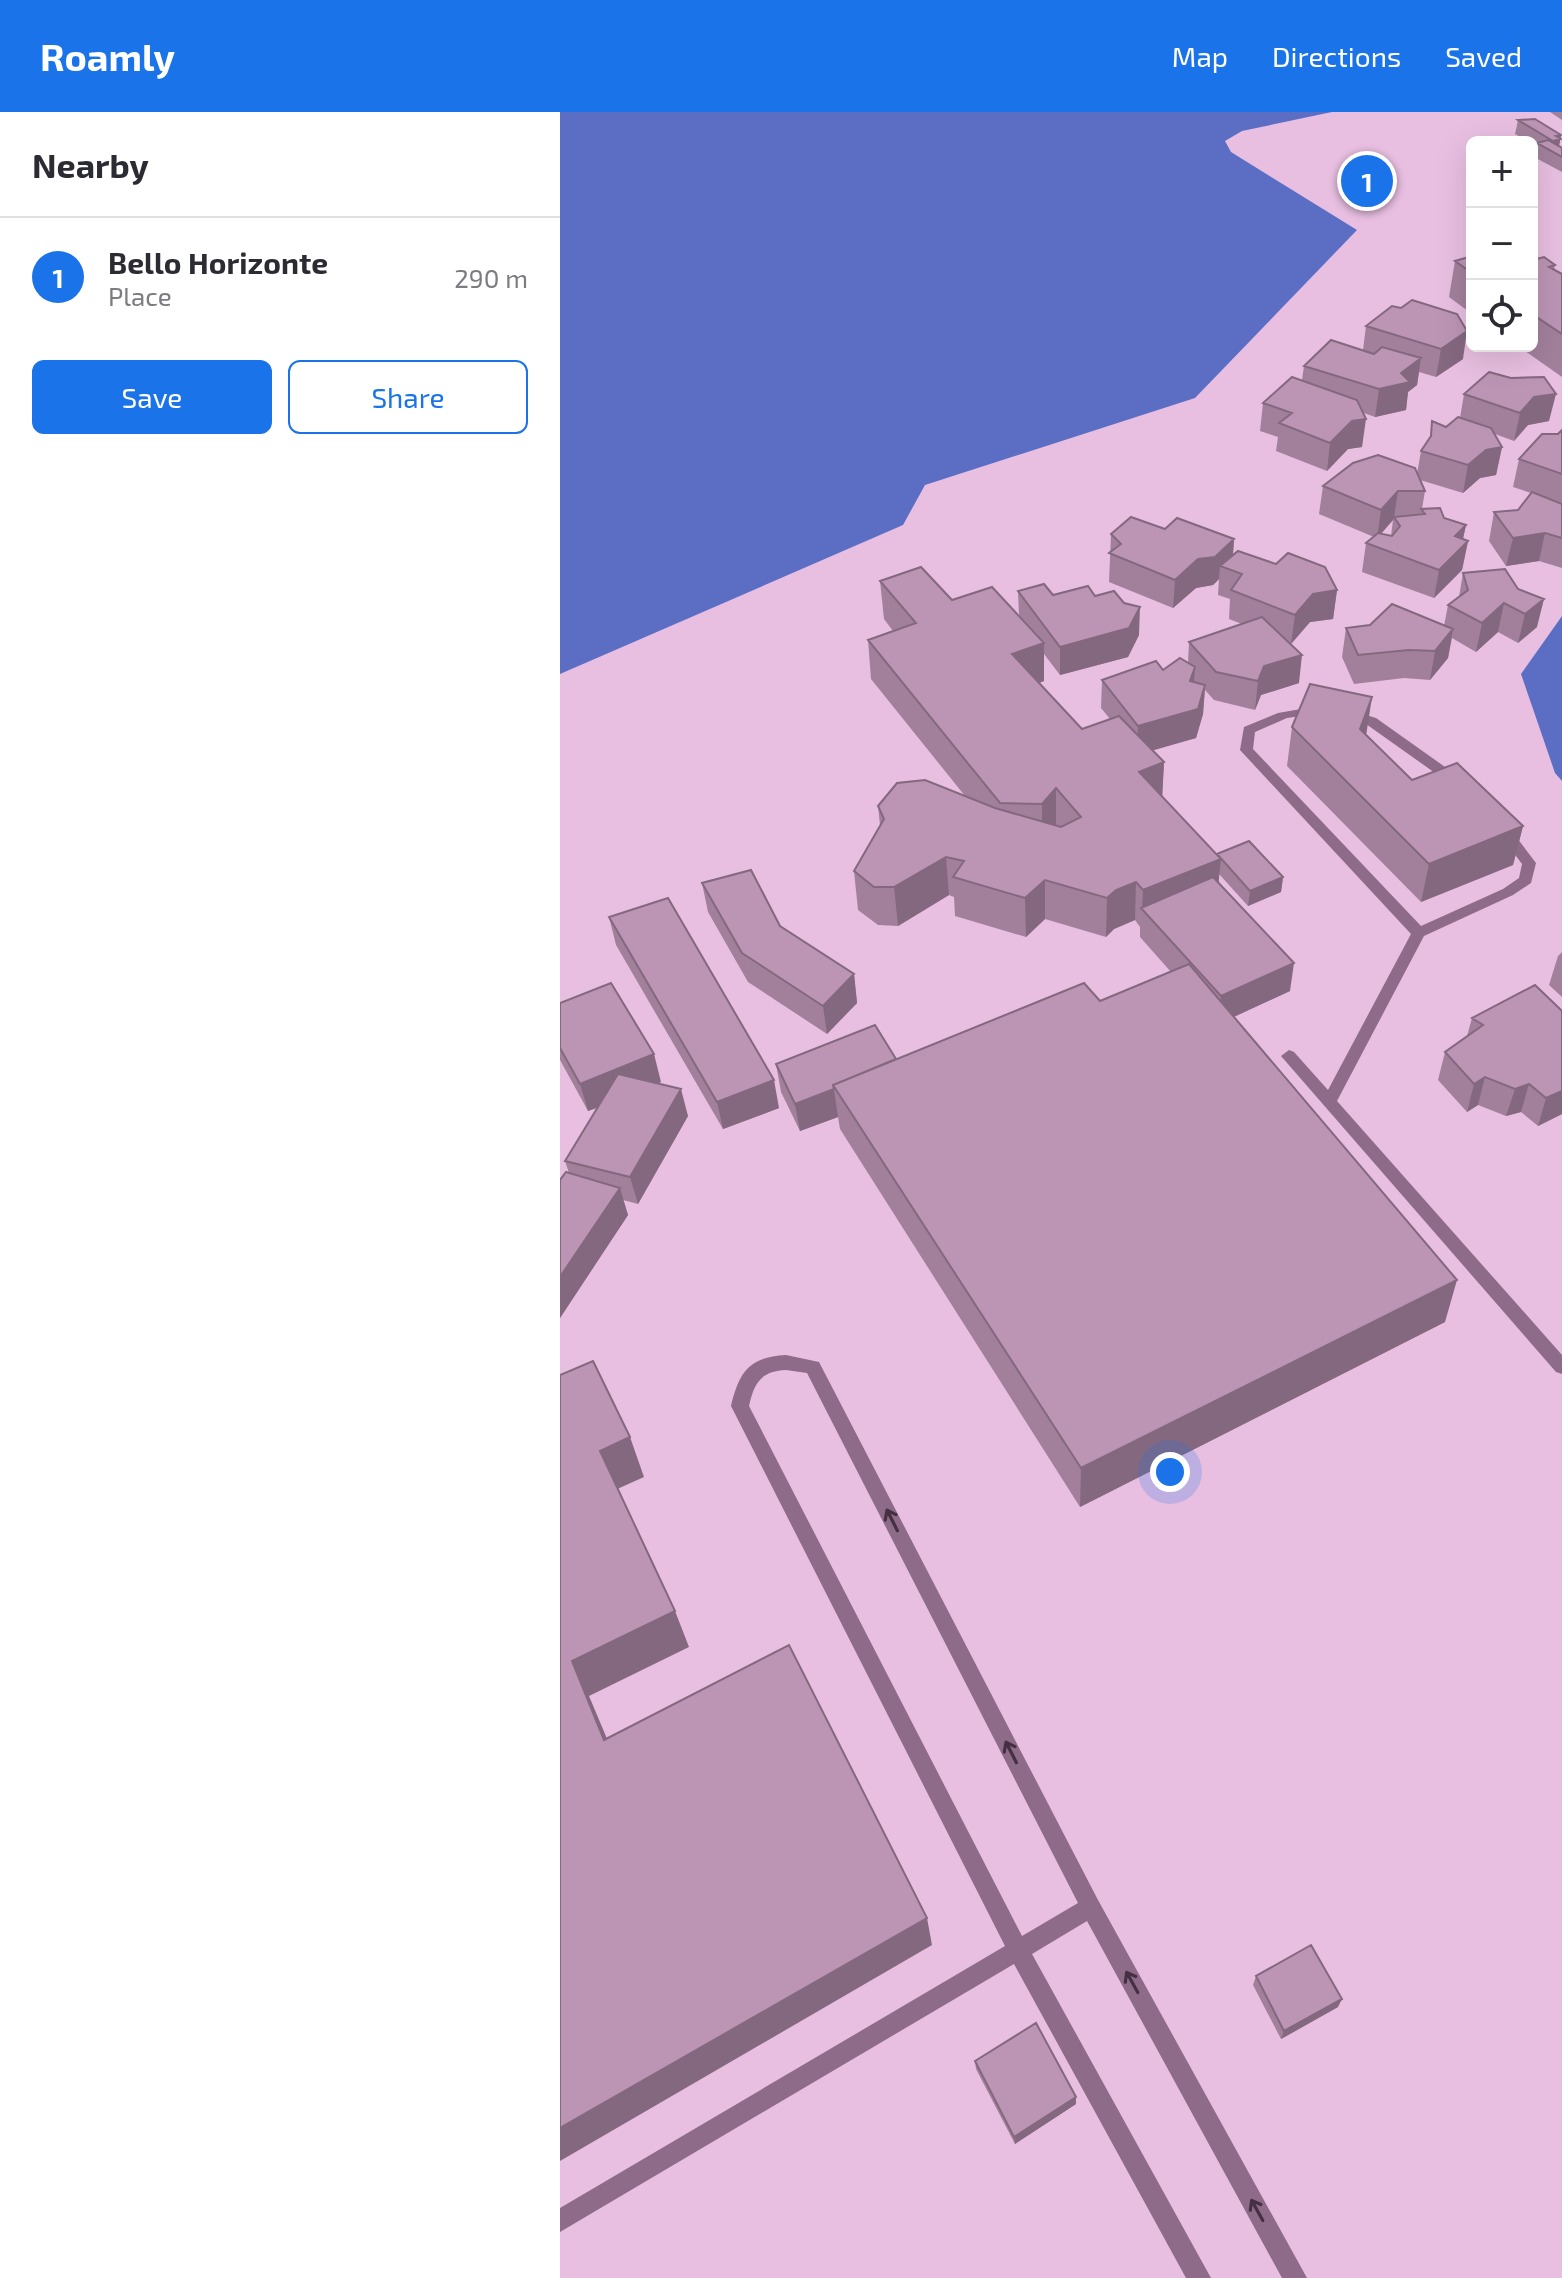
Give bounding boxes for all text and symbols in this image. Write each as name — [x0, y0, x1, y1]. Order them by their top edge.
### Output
text: Roamly — [40, 33, 175, 79]
text: Map — [1172, 39, 1228, 73]
text: Directions — [1272, 39, 1401, 73]
text: Saved — [1445, 39, 1522, 73]
map controls — [1466, 136, 1538, 352]
button: + — [1466, 136, 1538, 208]
text: Nearby — [32, 144, 149, 185]
pin: 1 — [1341, 151, 1393, 211]
button: − — [1466, 208, 1538, 280]
text: Bello Horizonte — [108, 244, 328, 280]
text: 1 — [52, 262, 64, 293]
text: 290 m — [454, 262, 528, 293]
text: Place — [108, 280, 172, 311]
button: locate — [1466, 280, 1538, 352]
button: Save — [32, 360, 272, 434]
button: Share — [288, 360, 528, 434]
your location — [1150, 1452, 1190, 1492]
one-way arrow — [884, 1509, 899, 1533]
one-way arrow — [1002, 1740, 1018, 1764]
one-way arrow — [1124, 1971, 1140, 1994]
one-way arrow — [1249, 2198, 1264, 2222]

